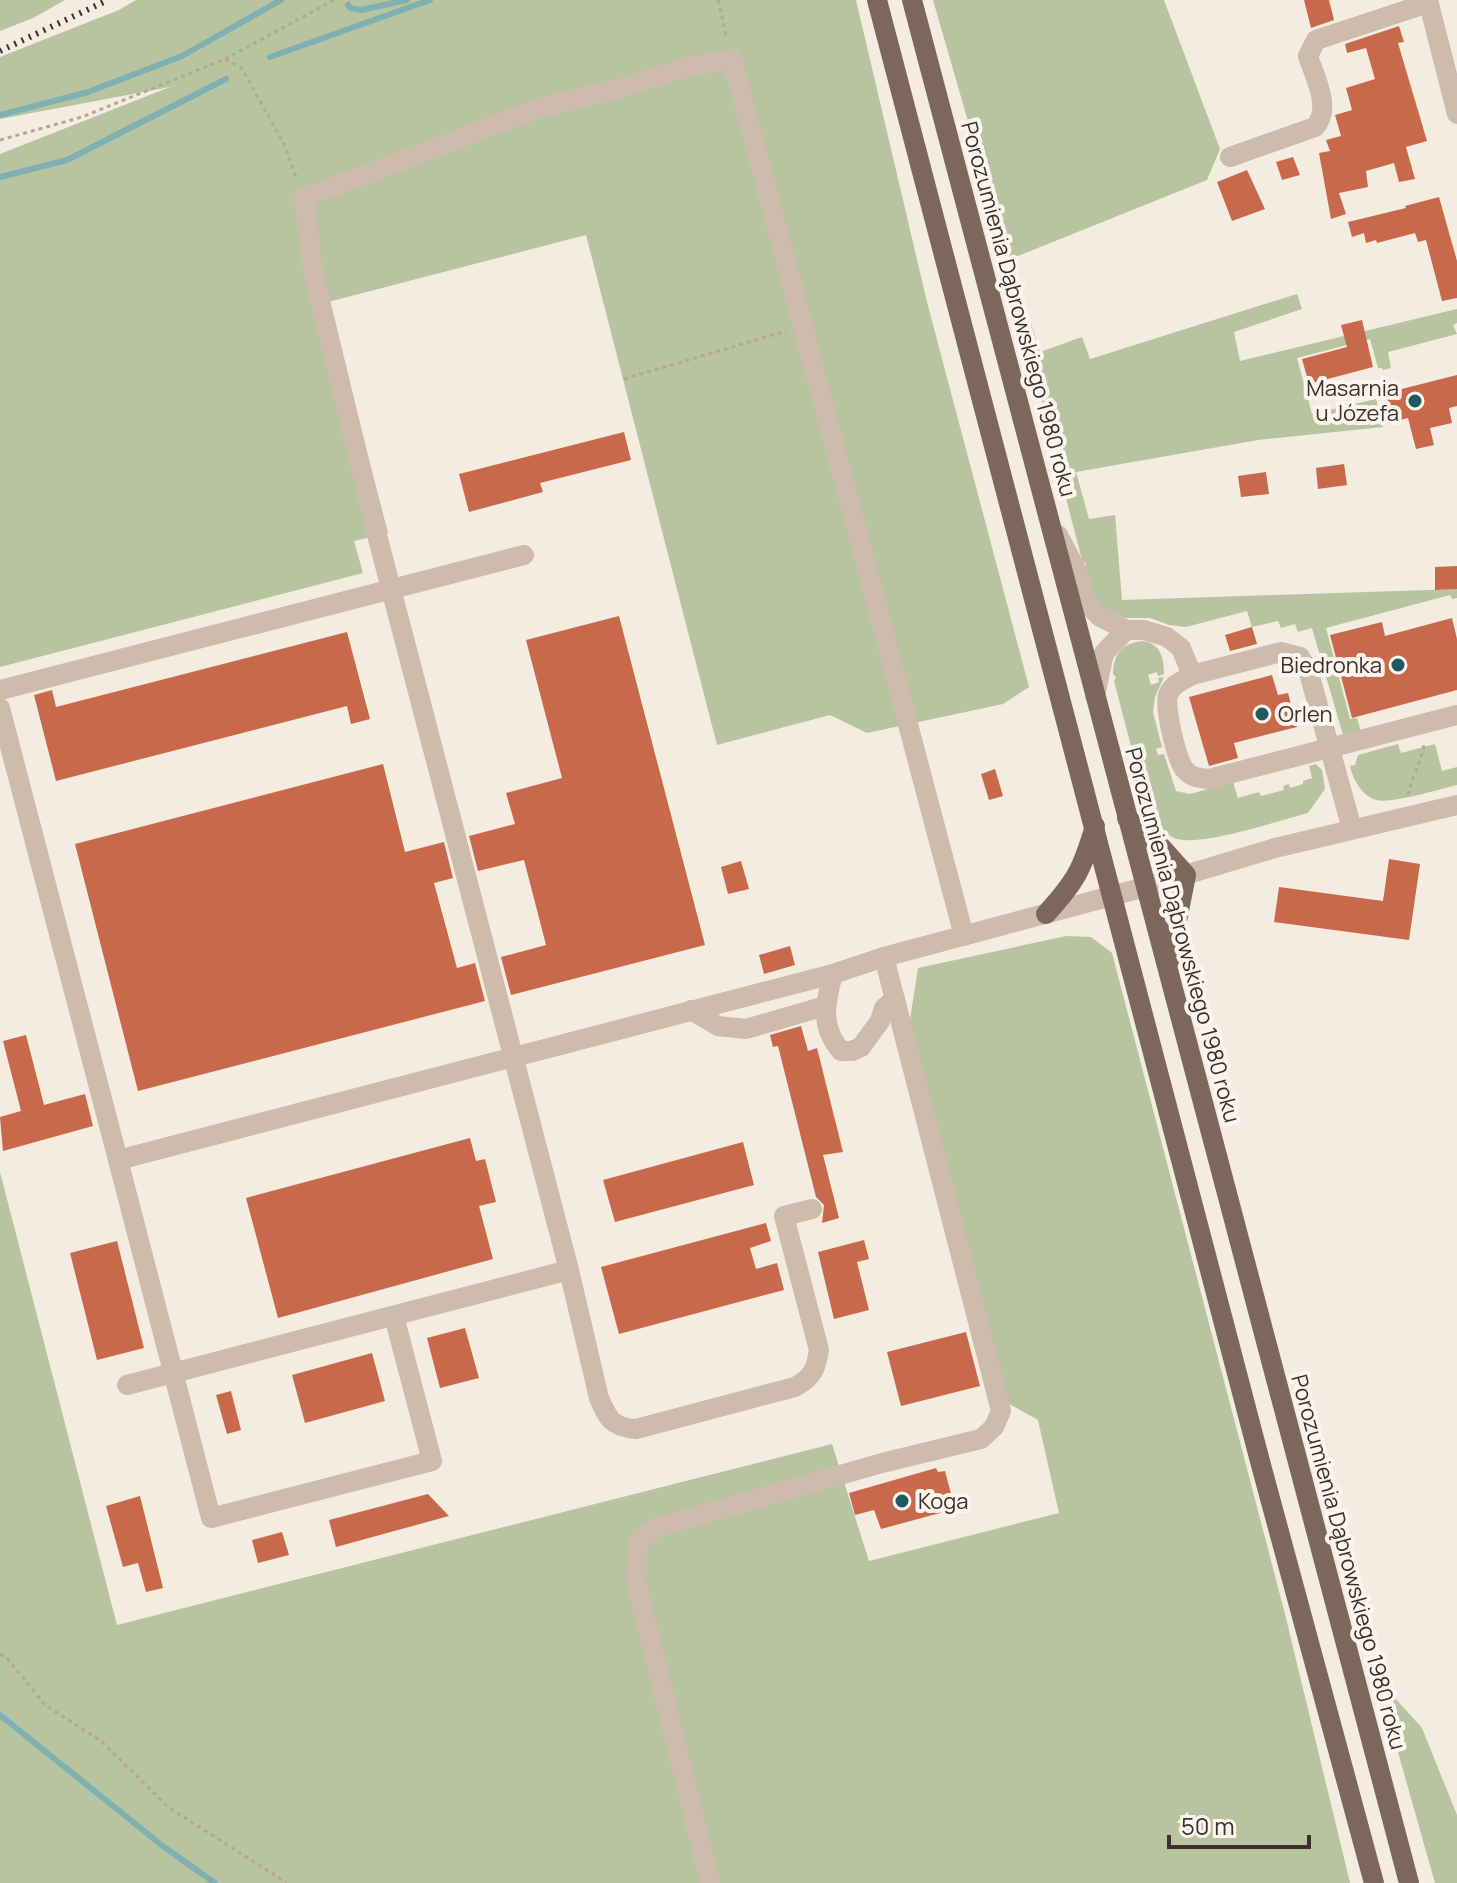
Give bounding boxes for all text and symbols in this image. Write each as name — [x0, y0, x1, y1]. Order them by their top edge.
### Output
street label: Porozumienia Dąbrowskiego 1980 roku — [954, 118, 1084, 500]
place label: Masarnia u Józefa — [1306, 373, 1399, 428]
marker: Masarnia u Józefa — [1406, 392, 1424, 410]
place label: Biedronka — [1281, 650, 1382, 680]
marker: Biedronka — [1389, 656, 1407, 674]
place label: Orlen — [1278, 699, 1333, 729]
marker: Orlen — [1253, 705, 1271, 723]
street label: Porozumienia Dąbrowskiego 1980 roku — [1118, 744, 1248, 1126]
street label: Porozumienia Dąbrowskiego 1980 roku — [1284, 1371, 1414, 1753]
place label: Koga — [918, 1486, 968, 1516]
marker: Koga — [893, 1492, 911, 1510]
scale bar — [1169, 1799, 1309, 1849]
text: 50 m — [1181, 1809, 1235, 1842]

